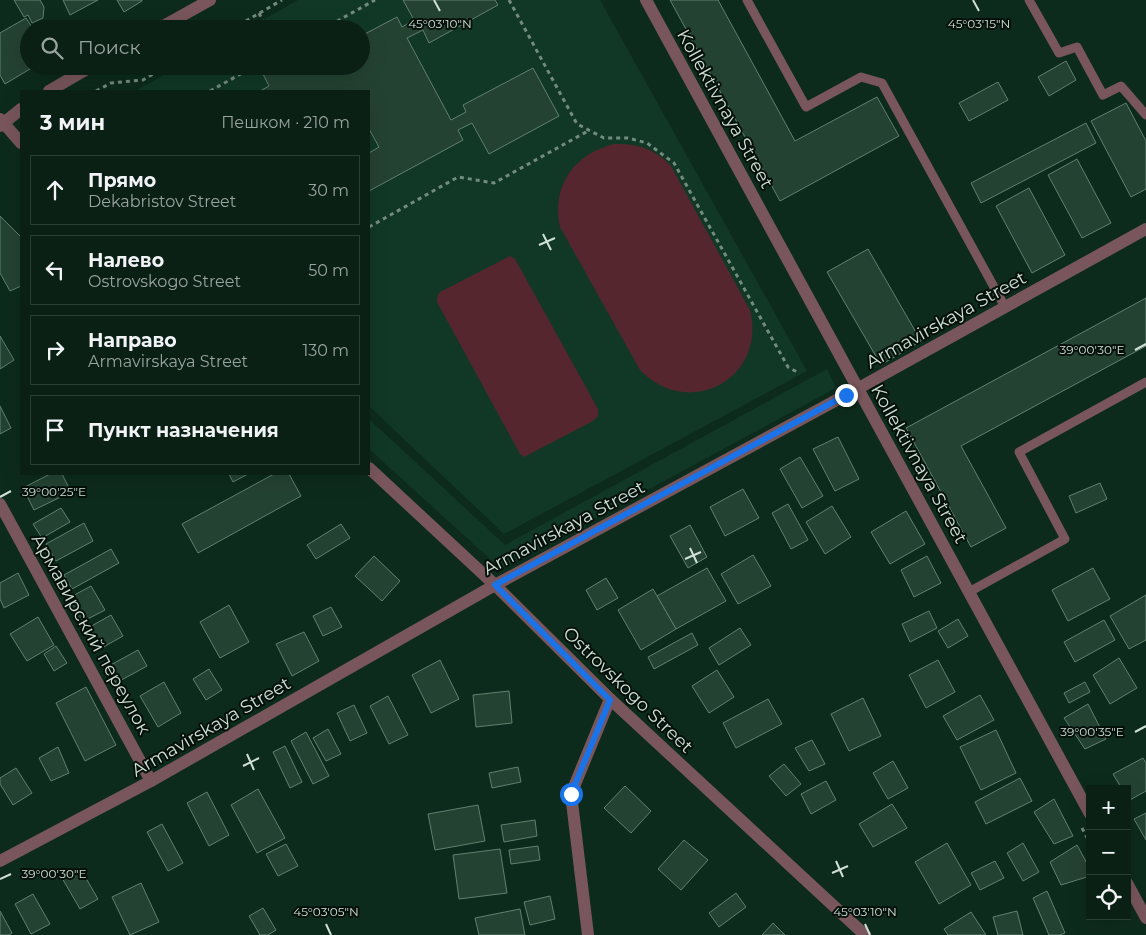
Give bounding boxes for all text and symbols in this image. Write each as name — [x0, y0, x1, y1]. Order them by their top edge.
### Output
text: 45°03'10"N — [408, 16, 472, 31]
text: 45°03'15"N — [948, 16, 1010, 31]
search box — [20, 20, 370, 75]
street label: Kollektivnaya Street — [672, 26, 778, 192]
icon: search — [38, 34, 66, 62]
text: Поиск — [78, 36, 141, 59]
text: 3 мин — [40, 110, 105, 135]
text: Пешком · 210 m — [221, 113, 350, 132]
text: Прямо — [88, 169, 156, 192]
icon: ahead — [41, 176, 69, 204]
text: 30 m — [308, 181, 349, 200]
text: Dekabristov Street — [88, 192, 236, 211]
text: Налево — [88, 249, 164, 272]
icon: left — [41, 256, 69, 284]
text: 50 m — [308, 261, 349, 280]
street label: Armavirskaya Street — [862, 267, 1030, 373]
text: Ostrovskogo Street — [88, 272, 241, 291]
text: Направо — [88, 329, 177, 352]
icon: right — [41, 336, 69, 364]
text: 130 m — [302, 341, 349, 360]
text: 39°00'30"E — [1059, 342, 1125, 357]
text: Armavirskaya Street — [88, 352, 248, 371]
street label: Kollektivnaya Street — [866, 381, 972, 547]
route end — [835, 384, 858, 407]
icon: arrive — [41, 416, 69, 444]
text: Пункт назначения — [88, 419, 279, 442]
street label: Armavirskaya Street — [479, 476, 649, 580]
text: 39°00'25"E — [22, 484, 86, 499]
street label: Армавирский переулок — [27, 530, 156, 738]
street label: Ostrovskogo Street — [558, 622, 698, 758]
street label: Armavirskaya Street — [128, 672, 294, 782]
text: 39°00'35"E — [1060, 724, 1124, 739]
route start — [560, 783, 583, 806]
map controls — [1086, 785, 1131, 920]
button: + — [1086, 785, 1131, 830]
button: − — [1086, 830, 1131, 875]
text: 39°00'30"E — [21, 866, 87, 881]
button: locate — [1086, 875, 1131, 920]
text: 45°03'05"N — [293, 904, 359, 919]
text: 45°03'10"N — [833, 904, 897, 919]

